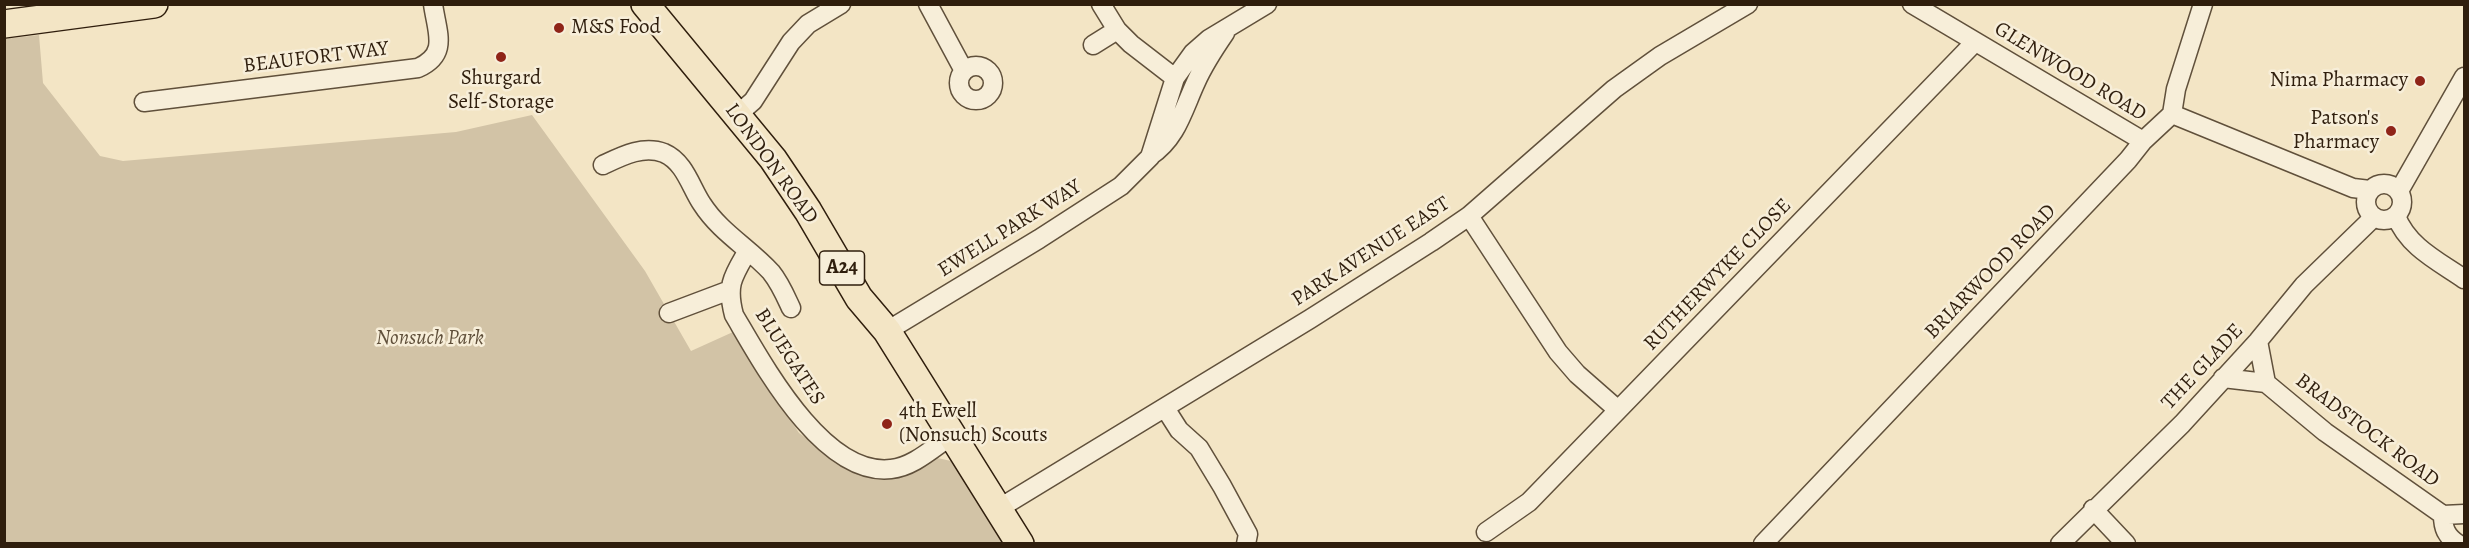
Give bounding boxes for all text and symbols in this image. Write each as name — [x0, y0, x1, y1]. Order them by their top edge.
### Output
place label: M&S Food — [571, 15, 661, 41]
street label: GLENWOOD ROAD — [1990, 17, 2150, 127]
marker: M&S Food — [552, 21, 566, 35]
street label: BEAUFORT WAY — [242, 37, 390, 79]
marker: Shurgard Self-Storage — [494, 50, 508, 64]
place label: Shurgard Self-Storage — [448, 66, 554, 116]
place label: Nima Pharmacy — [2270, 68, 2408, 94]
marker: Nima Pharmacy — [2413, 74, 2427, 88]
street label: LONDON ROAD — [719, 99, 823, 229]
place label: Patson's Pharmacy — [2293, 106, 2379, 156]
marker: Patson's Pharmacy — [2384, 124, 2398, 138]
street label: EWELL PARK WAY — [934, 175, 1086, 283]
street label: PARK AVENUE EAST — [1287, 192, 1455, 312]
street label: RUTHERWYKE CLOSE — [1639, 194, 1797, 356]
street label: BRIARWOOD ROAD — [1920, 199, 2062, 345]
road number: A24 — [820, 251, 864, 285]
street label: BLUEGATES — [748, 304, 830, 410]
street label: THE GLADE — [2157, 319, 2249, 415]
park label: Nonsuch Park — [376, 326, 484, 352]
street label: BRADSTOCK ROAD — [2290, 369, 2444, 493]
place label: 4th Ewell (Nonsuch) Scouts — [899, 399, 1048, 449]
marker: 4th Ewell (Nonsuch) Scouts — [880, 417, 894, 431]

